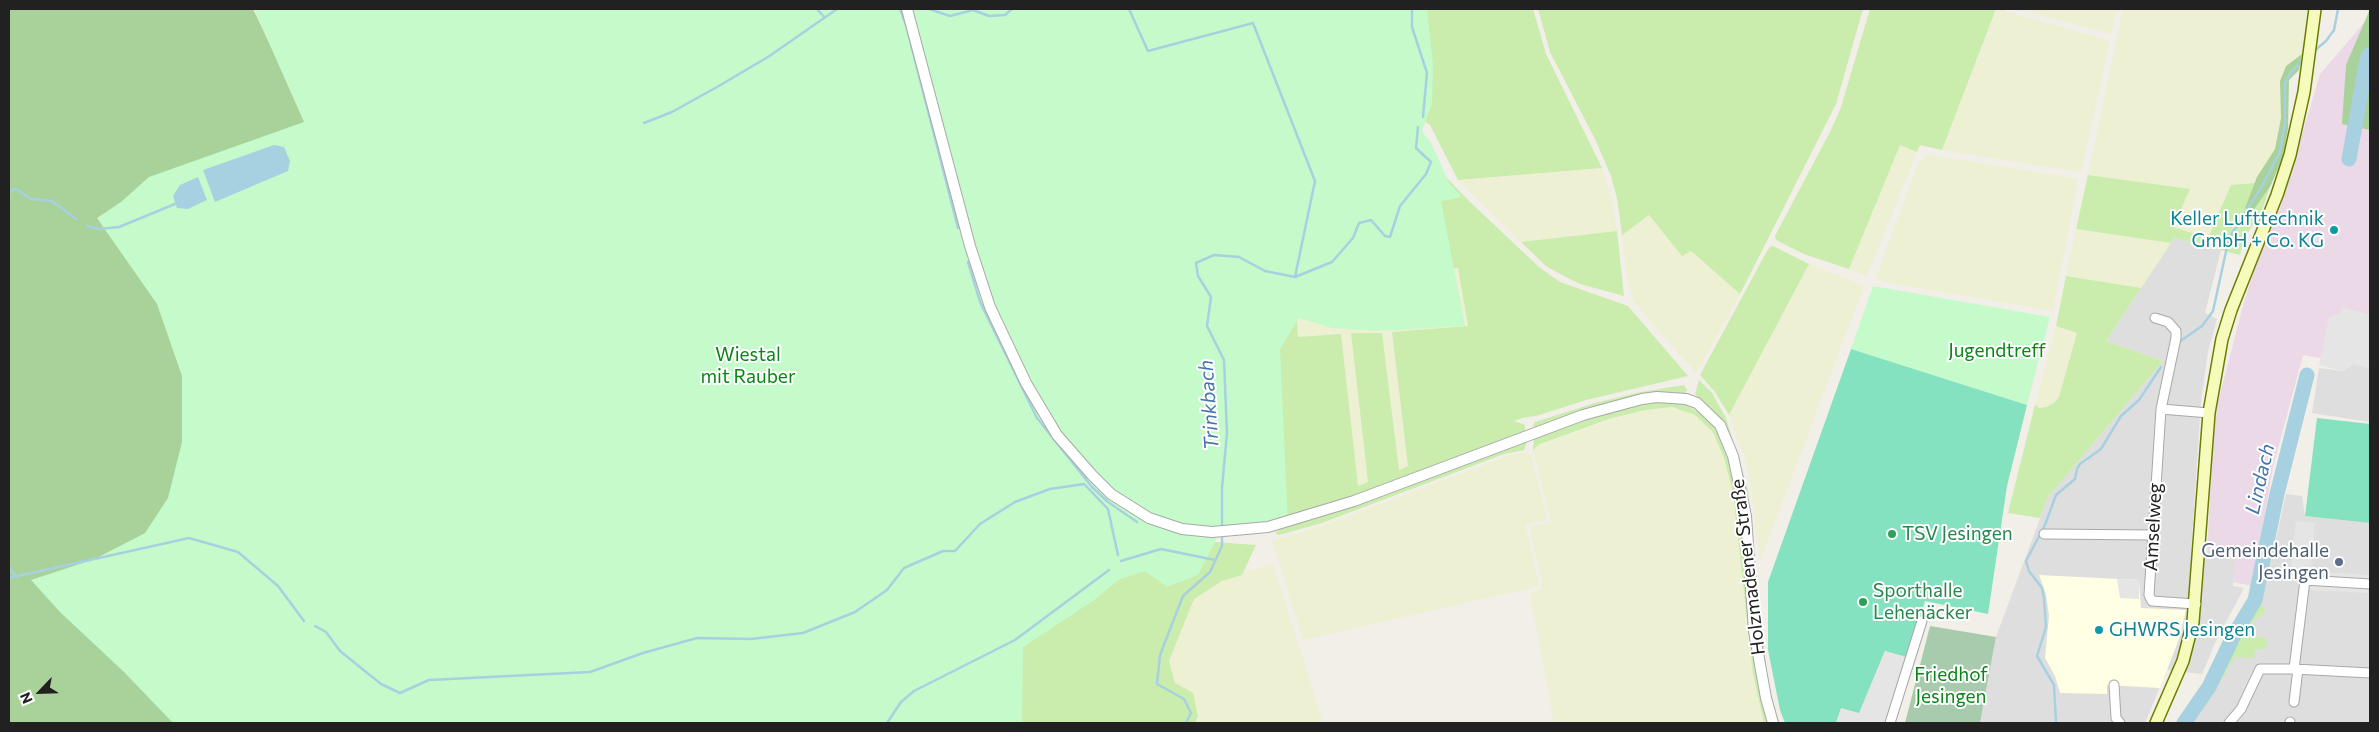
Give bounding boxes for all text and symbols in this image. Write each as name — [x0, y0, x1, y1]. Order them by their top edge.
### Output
place label: Keller Lufttechnik GmbH + Co. KG — [2170, 208, 2324, 252]
marker: Keller Lufttechnik GmbH + Co. KG — [2328, 224, 2340, 236]
park label: Jugendtreff — [1948, 340, 2046, 362]
park label: Wiestal mit Rauber — [701, 344, 795, 388]
water label: Trinkbach — [1194, 359, 1224, 451]
water label: Lindach — [2240, 442, 2280, 516]
street label: Holzmadener Straße — [1726, 478, 1770, 656]
street label: Amselweg — [2139, 482, 2167, 572]
place label: TSV Jesingen — [1902, 523, 2013, 545]
marker: TSV Jesingen — [1886, 528, 1898, 540]
place label: Gemeindehalle Jesingen — [2201, 540, 2329, 584]
marker: Gemeindehalle Jesingen — [2333, 556, 2345, 568]
place label: Sporthalle Lehenäcker — [1873, 580, 1972, 624]
marker: Sporthalle Lehenäcker — [1857, 596, 1869, 608]
place label: GHWRS Jesingen — [2109, 619, 2255, 641]
marker: GHWRS Jesingen — [2093, 624, 2105, 636]
park label: Friedhof Jesingen — [1914, 664, 1988, 708]
north arrow — [15, 667, 65, 717]
text: N — [16, 690, 36, 707]

